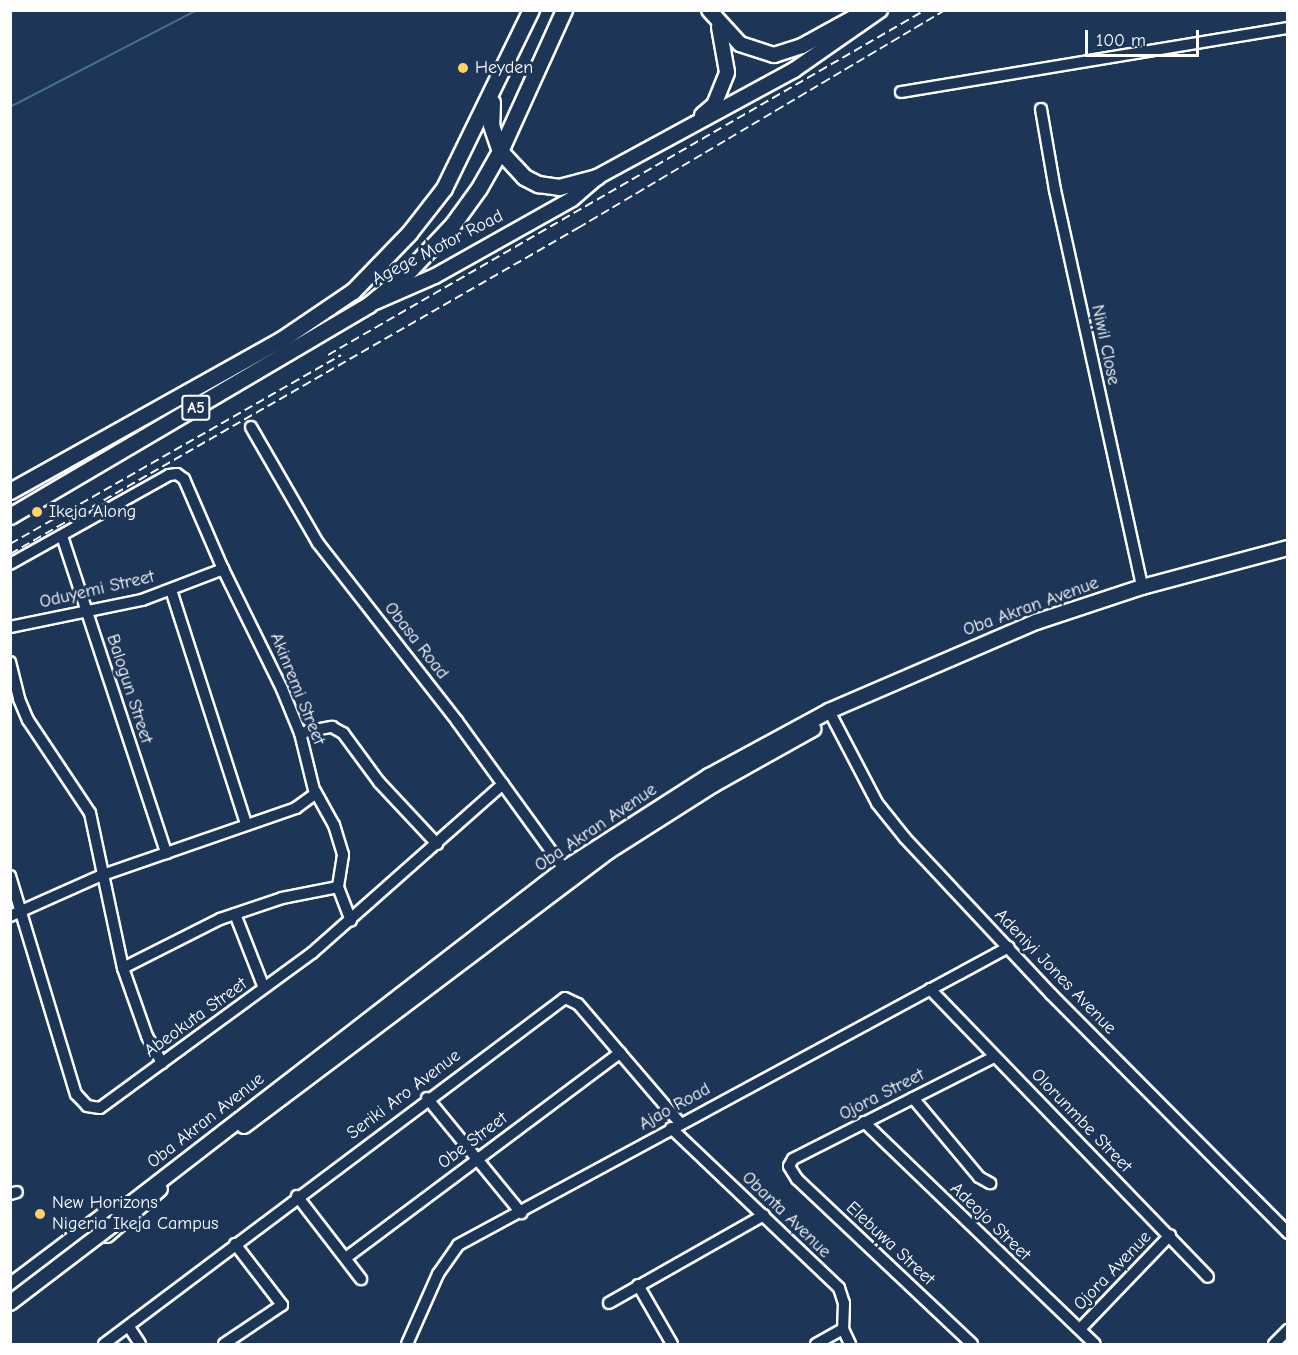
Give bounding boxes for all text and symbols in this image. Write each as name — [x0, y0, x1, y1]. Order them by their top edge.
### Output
scale bar — [1088, 18, 1202, 56]
text: 100 m — [1096, 30, 1146, 51]
place label: Heyden — [475, 57, 533, 79]
marker: Heyden — [456, 61, 470, 75]
street label: Agege Motor Road — [369, 206, 507, 290]
street label: Niwil Close — [1086, 303, 1124, 387]
road number: A5 — [181, 395, 211, 421]
place label: Ikeja Along — [49, 501, 136, 523]
marker: Ikeja Along — [30, 505, 44, 519]
street label: Oduyemi Street — [37, 566, 157, 614]
street label: Oba Akran Avenue — [960, 572, 1102, 642]
street label: Obasa Road — [379, 598, 453, 684]
street label: Akinremi Street — [265, 630, 329, 748]
street label: Balogun Street — [101, 632, 157, 746]
street label: Oba Akran Avenue — [531, 779, 661, 877]
street label: Adeniyi Jones Avenue — [989, 905, 1121, 1039]
street label: Abeokuta Street — [140, 974, 252, 1062]
street label: Seriki Aro Avenue — [343, 1045, 465, 1145]
street label: Ojora Street — [836, 1064, 928, 1126]
street label: Olorunmbe Street — [1026, 1065, 1136, 1177]
street label: Oba Akran Avenue — [143, 1069, 269, 1173]
street label: Ajao Road — [635, 1079, 715, 1135]
street label: Obe Street — [434, 1108, 512, 1174]
street label: Obanta Avenue — [737, 1167, 835, 1263]
street label: Adeojo Street — [945, 1178, 1035, 1266]
place label: New Horizons Nigeria Ikeja Campus — [52, 1193, 218, 1236]
street label: Elebuwa Street — [841, 1197, 939, 1291]
marker: New Horizons Nigeria Ikeja Campus — [33, 1207, 47, 1221]
street label: Ojora Avenue — [1070, 1227, 1156, 1315]

